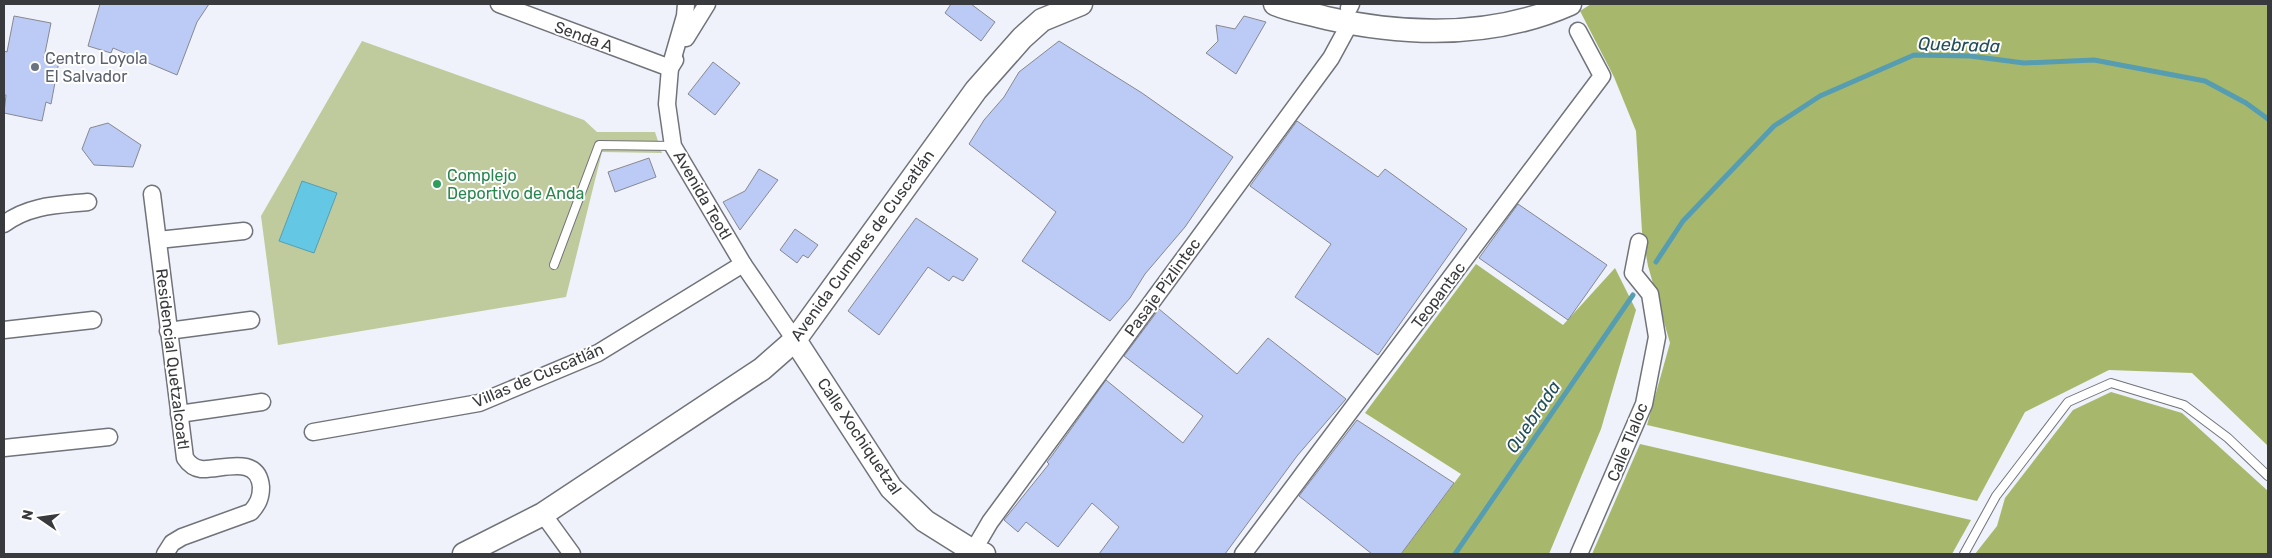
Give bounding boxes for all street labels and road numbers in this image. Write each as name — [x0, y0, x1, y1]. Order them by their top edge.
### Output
street label: Senda A — [552, 17, 616, 56]
street label: Avenida Cumbres de Cuscatlán — [787, 146, 938, 345]
street label: Avenida Teotl — [670, 148, 736, 243]
street label: Pasaje Pizlintec — [1120, 234, 1204, 340]
street label: Teopantac — [1407, 258, 1469, 332]
street label: Residencial Quetzalcoatl — [152, 267, 193, 451]
street label: Villas de Cuscatlán — [470, 339, 606, 412]
street label: Calle Xochiquetzal — [813, 374, 906, 498]
street label: Calle Tlaloc — [1603, 400, 1652, 484]

